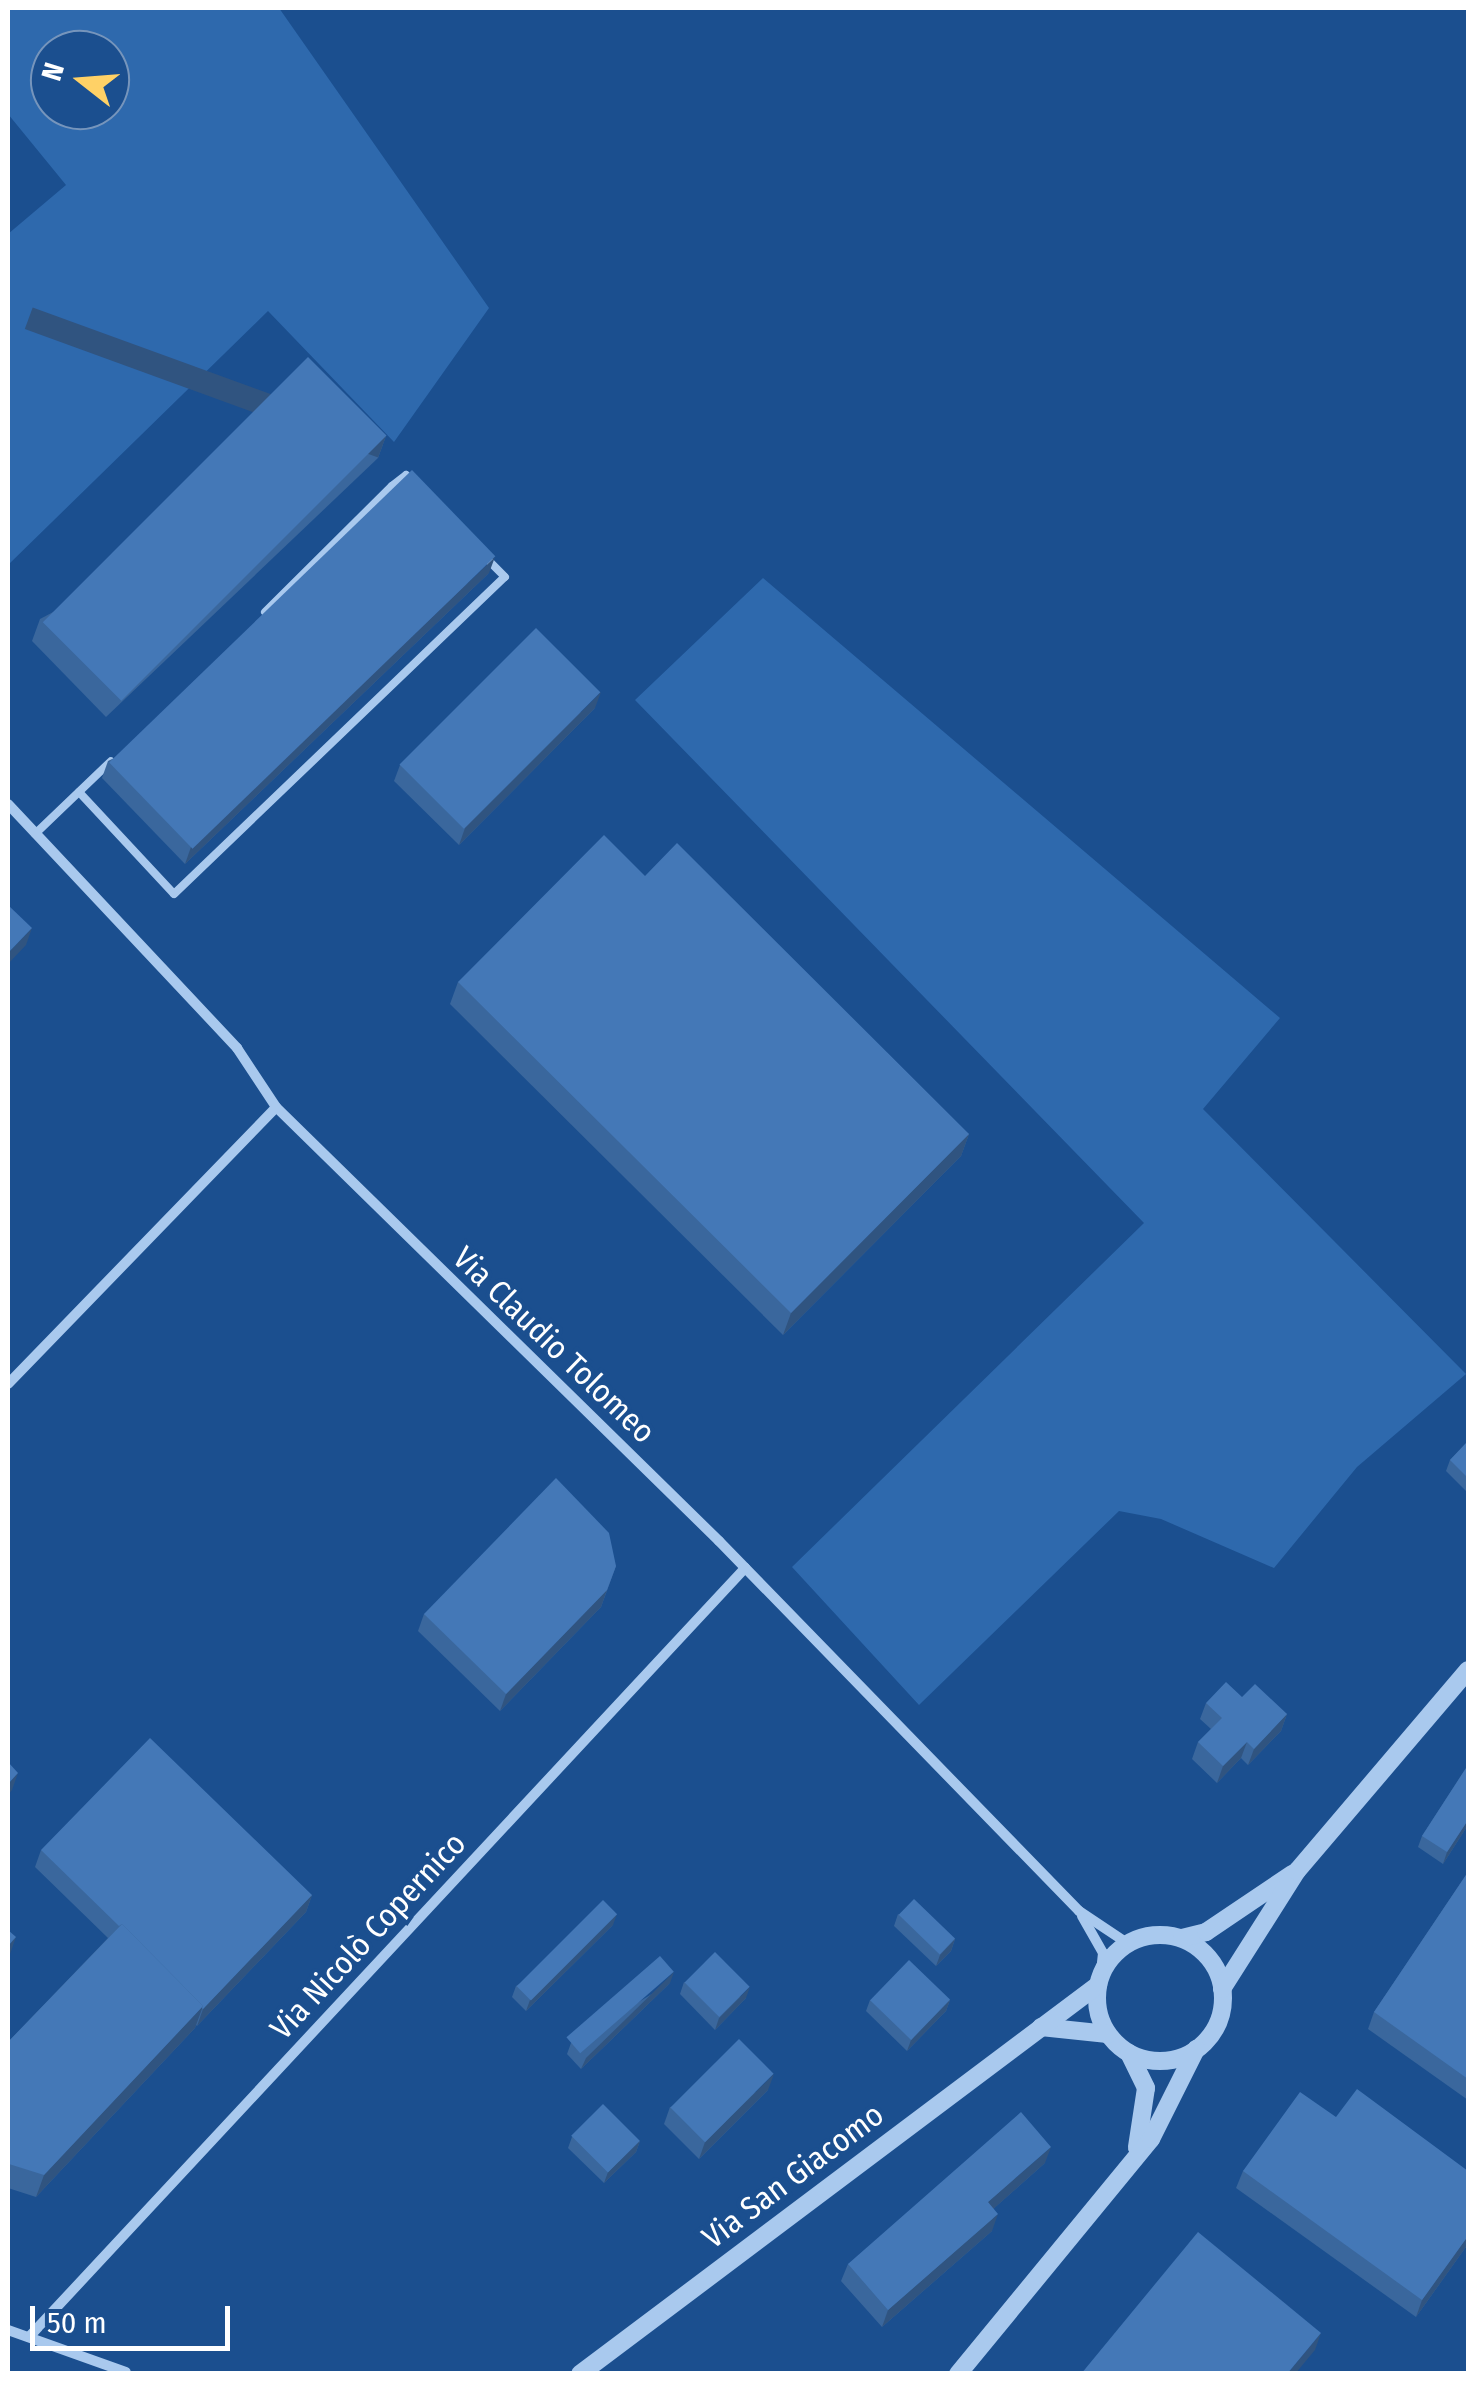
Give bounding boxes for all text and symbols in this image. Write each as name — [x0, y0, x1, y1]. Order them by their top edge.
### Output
north arrow — [30, 30, 130, 130]
text: N — [35, 59, 71, 85]
street label: Via Claudio Tolomeo — [445, 1239, 663, 1451]
street label: Via Nicolò Copernico — [262, 1825, 474, 2047]
street label: Via San Giacomo — [695, 2095, 891, 2257]
scale bar — [35, 2286, 235, 2348]
text: 50 m — [47, 2305, 107, 2341]

